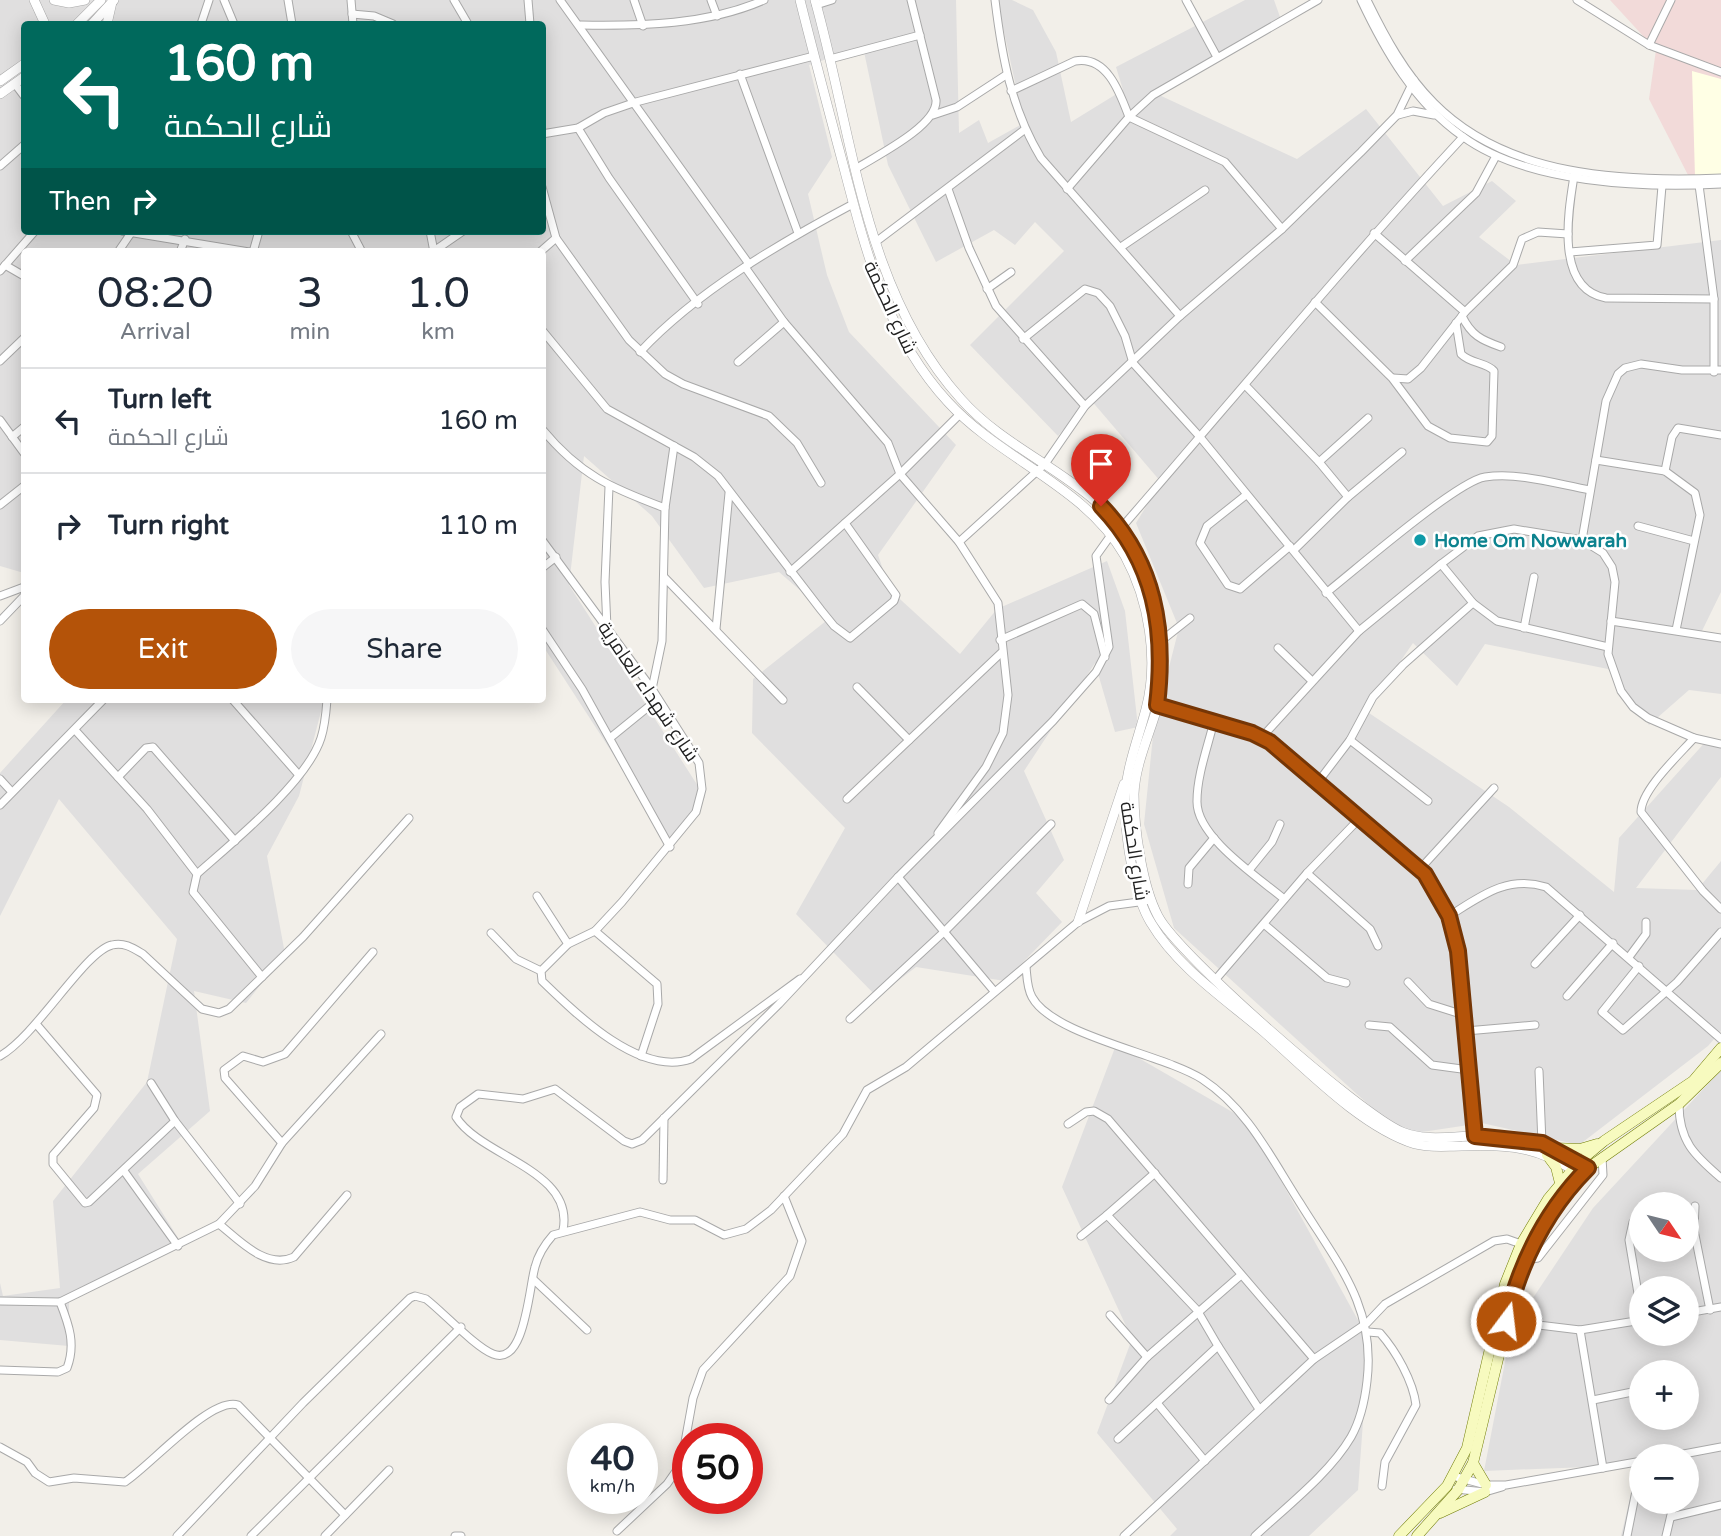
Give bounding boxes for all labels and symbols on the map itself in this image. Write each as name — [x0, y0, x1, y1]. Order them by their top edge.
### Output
street label: شارع الحكمة — [857, 258, 921, 358]
pin — [1071, 434, 1131, 506]
place label: Home Om Nowwarah — [1434, 530, 1627, 552]
marker: Home Om Nowwarah — [1412, 532, 1428, 548]
street label: شارع شهداء العامرية — [592, 617, 703, 767]
street label: شارع الحكمة — [1113, 800, 1153, 903]
north arrow — [1629, 1192, 1699, 1262]
position arrow — [1469, 1284, 1543, 1358]
speed limit sign: 50 — [672, 1423, 763, 1514]

